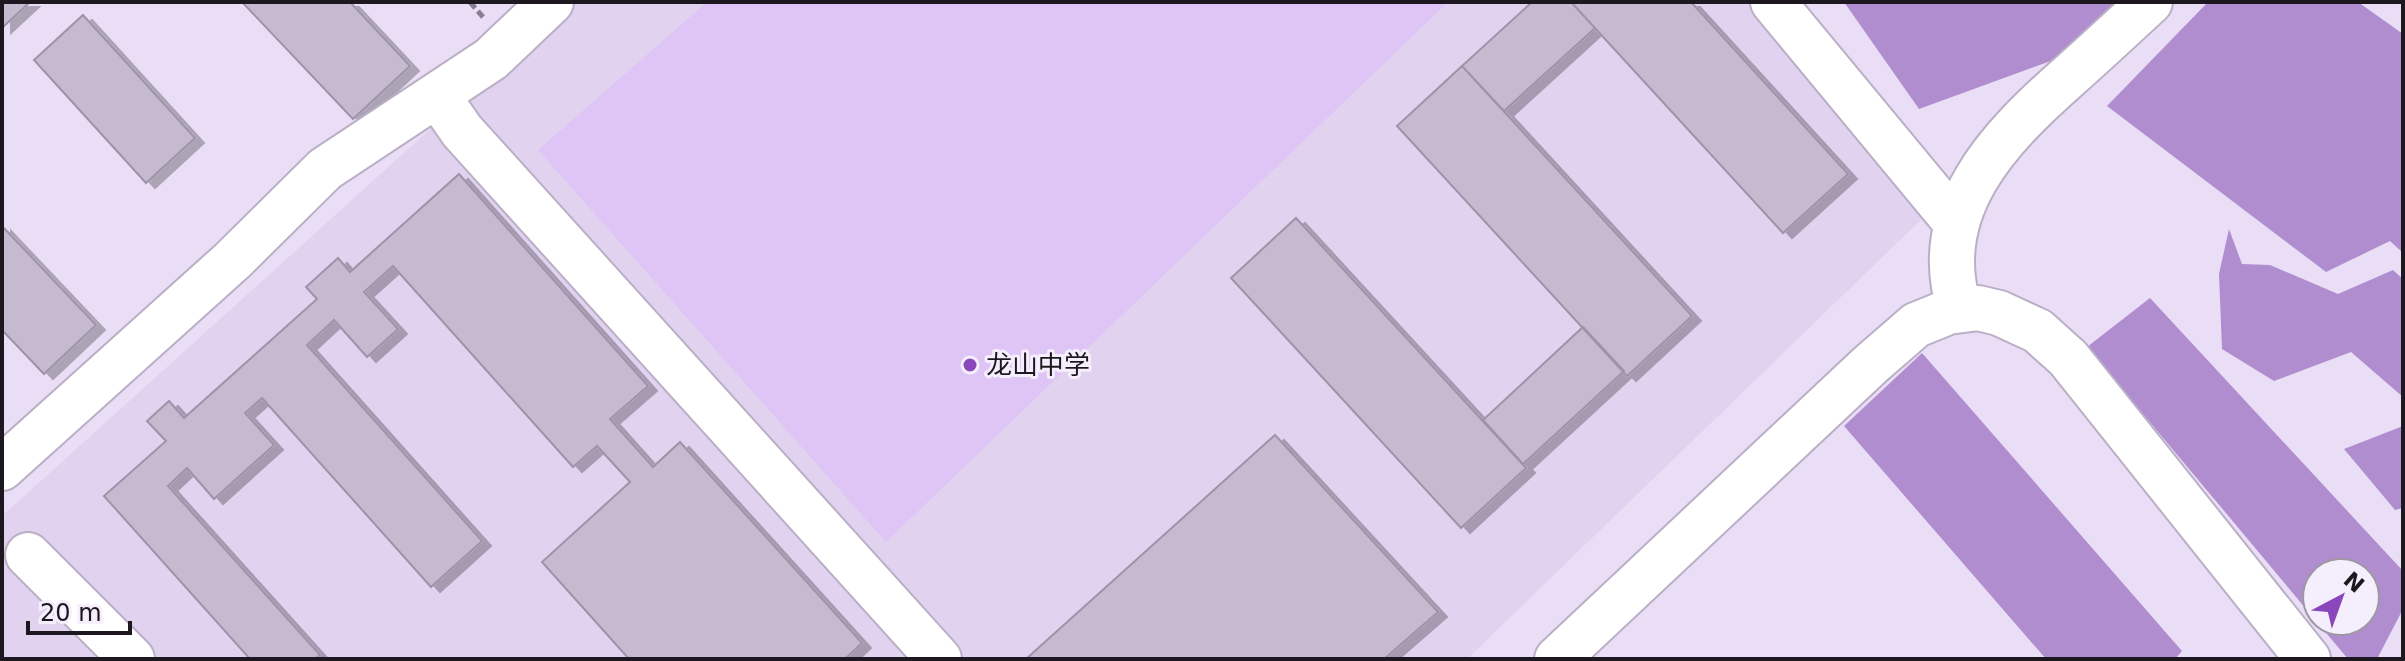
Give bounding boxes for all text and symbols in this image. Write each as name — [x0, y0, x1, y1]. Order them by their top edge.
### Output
place label: 龙山中学 — [986, 350, 1090, 380]
marker: 龙山中学 — [961, 356, 979, 374]
north arrow — [2301, 557, 2381, 637]
text: N — [2339, 567, 2369, 598]
scale bar — [28, 585, 130, 635]
text: 20 m — [40, 599, 102, 627]

